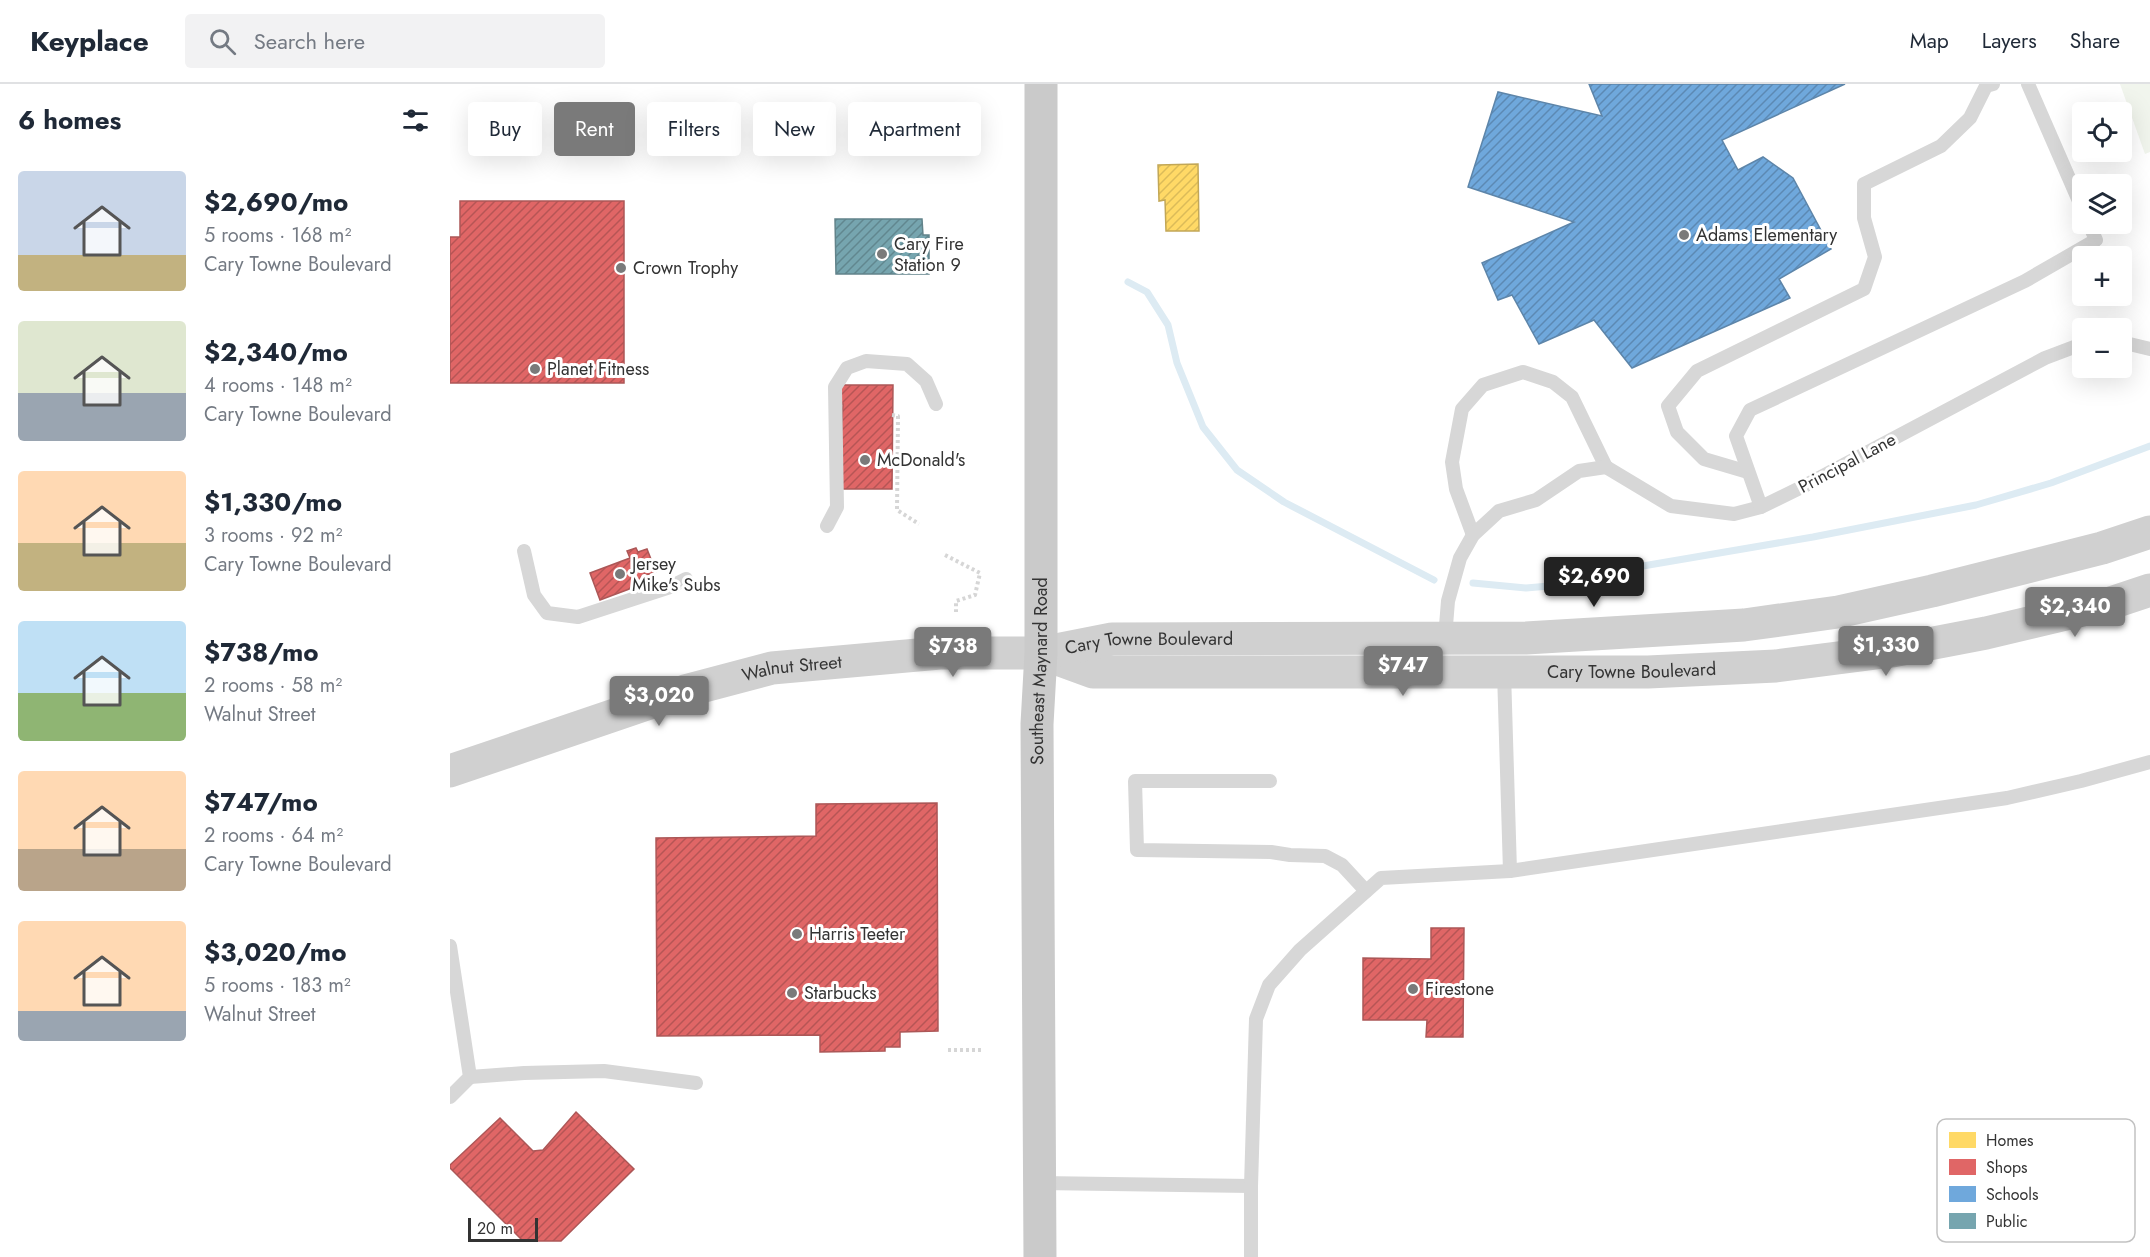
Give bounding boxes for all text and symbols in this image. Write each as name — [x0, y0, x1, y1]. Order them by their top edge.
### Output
search box — [185, 14, 605, 68]
text: Keyplace — [30, 21, 149, 62]
icon: search — [206, 25, 239, 58]
text: Search here — [254, 25, 365, 57]
text: Map — [1910, 26, 1949, 56]
text: Layers — [1982, 26, 2037, 56]
text: Share — [2070, 26, 2120, 56]
text: 6 homes — [18, 101, 121, 139]
chip: Buy — [468, 102, 542, 156]
chip: Rent — [554, 102, 635, 156]
chip: Filters — [647, 102, 741, 156]
chip: New — [753, 102, 836, 156]
chip: Apartment — [848, 102, 981, 156]
map controls — [2072, 102, 2132, 378]
button: locate — [2072, 102, 2132, 162]
icon: filters — [399, 104, 432, 137]
button: layers — [2072, 174, 2132, 234]
text: $2,690/mo — [204, 183, 348, 221]
icon: home — [66, 195, 138, 267]
text: 5 rooms · 168 m² — [204, 221, 351, 250]
place label: Adams Elementary — [1696, 222, 1837, 248]
marker: Adams Elementary — [1677, 228, 1691, 242]
place label: Cary Fire Station 9 — [894, 231, 964, 278]
button: + — [2072, 246, 2132, 306]
marker: Cary Fire Station 9 — [875, 247, 889, 261]
text: Cary Towne Boulevard — [204, 250, 392, 279]
place label: Crown Trophy — [633, 255, 738, 281]
marker: Crown Trophy — [614, 261, 628, 275]
button: − — [2072, 318, 2132, 378]
text: $2,340/mo — [204, 333, 348, 371]
icon: home — [66, 345, 138, 417]
place label: Planet Fitness — [547, 356, 649, 382]
marker: Planet Fitness — [528, 362, 542, 376]
text: 4 rooms · 148 m² — [204, 371, 352, 400]
text: Cary Towne Boulevard — [204, 400, 392, 429]
street label: Principal Lane — [1794, 426, 1900, 500]
place label: McDonald's — [877, 447, 965, 473]
marker: McDonald's — [858, 453, 872, 467]
text: $1,330/mo — [204, 483, 342, 521]
icon: home — [66, 495, 138, 567]
text: 3 rooms · 92 m² — [204, 521, 342, 550]
text: Cary Towne Boulevard — [204, 550, 392, 579]
place label: Jersey Mike's Subs — [630, 551, 720, 598]
pin: $2,690 — [1545, 557, 1643, 608]
text: $2,690 — [1558, 562, 1630, 591]
marker: Jersey Mike's Subs — [613, 567, 627, 581]
street label: Southeast Maynard Road — [1024, 577, 1054, 765]
pin: $2,340 — [2026, 587, 2124, 638]
text: $2,340 — [2039, 592, 2111, 621]
street label: Cary Towne Boulevard — [1063, 626, 1233, 661]
pin: $1,330 — [1837, 626, 1935, 677]
pin: $738 — [917, 627, 989, 678]
text: $1,330 — [1852, 631, 1920, 660]
text: $738 — [928, 632, 978, 661]
text: $738/mo — [204, 633, 319, 671]
icon: home — [66, 645, 138, 717]
pin: $747 — [1367, 646, 1439, 697]
street label: Walnut Street — [739, 649, 844, 688]
text: $747 — [1378, 651, 1428, 680]
street label: Cary Towne Boulevard — [1547, 656, 1717, 685]
text: 2 rooms · 58 m² — [204, 671, 342, 700]
pin: $3,020 — [610, 676, 708, 727]
text: $3,020 — [624, 681, 694, 710]
text: Walnut Street — [204, 700, 316, 729]
text: $747/mo — [204, 783, 318, 821]
icon: home — [66, 795, 138, 867]
text: 2 rooms · 64 m² — [204, 821, 343, 850]
text: Cary Towne Boulevard — [204, 850, 392, 879]
place label: Harris Teeter — [809, 921, 906, 947]
marker: Harris Teeter — [790, 927, 804, 941]
text: $3,020/mo — [204, 933, 346, 971]
icon: home — [66, 945, 138, 1017]
text: 5 rooms · 183 m² — [204, 971, 351, 1000]
place label: Firestone — [1425, 976, 1494, 1002]
place label: Starbucks — [804, 980, 877, 1006]
marker: Firestone — [1406, 982, 1420, 996]
marker: Starbucks — [785, 986, 799, 1000]
text: Walnut Street — [204, 1000, 316, 1029]
legend — [1937, 1119, 2135, 1242]
text: Homes — [1986, 1129, 2033, 1152]
text: Shops — [1986, 1156, 2027, 1179]
text: Schools — [1986, 1183, 2038, 1206]
text: Public — [1986, 1210, 2027, 1233]
scale bar — [468, 1215, 538, 1242]
text: 20 m — [477, 1217, 513, 1240]

